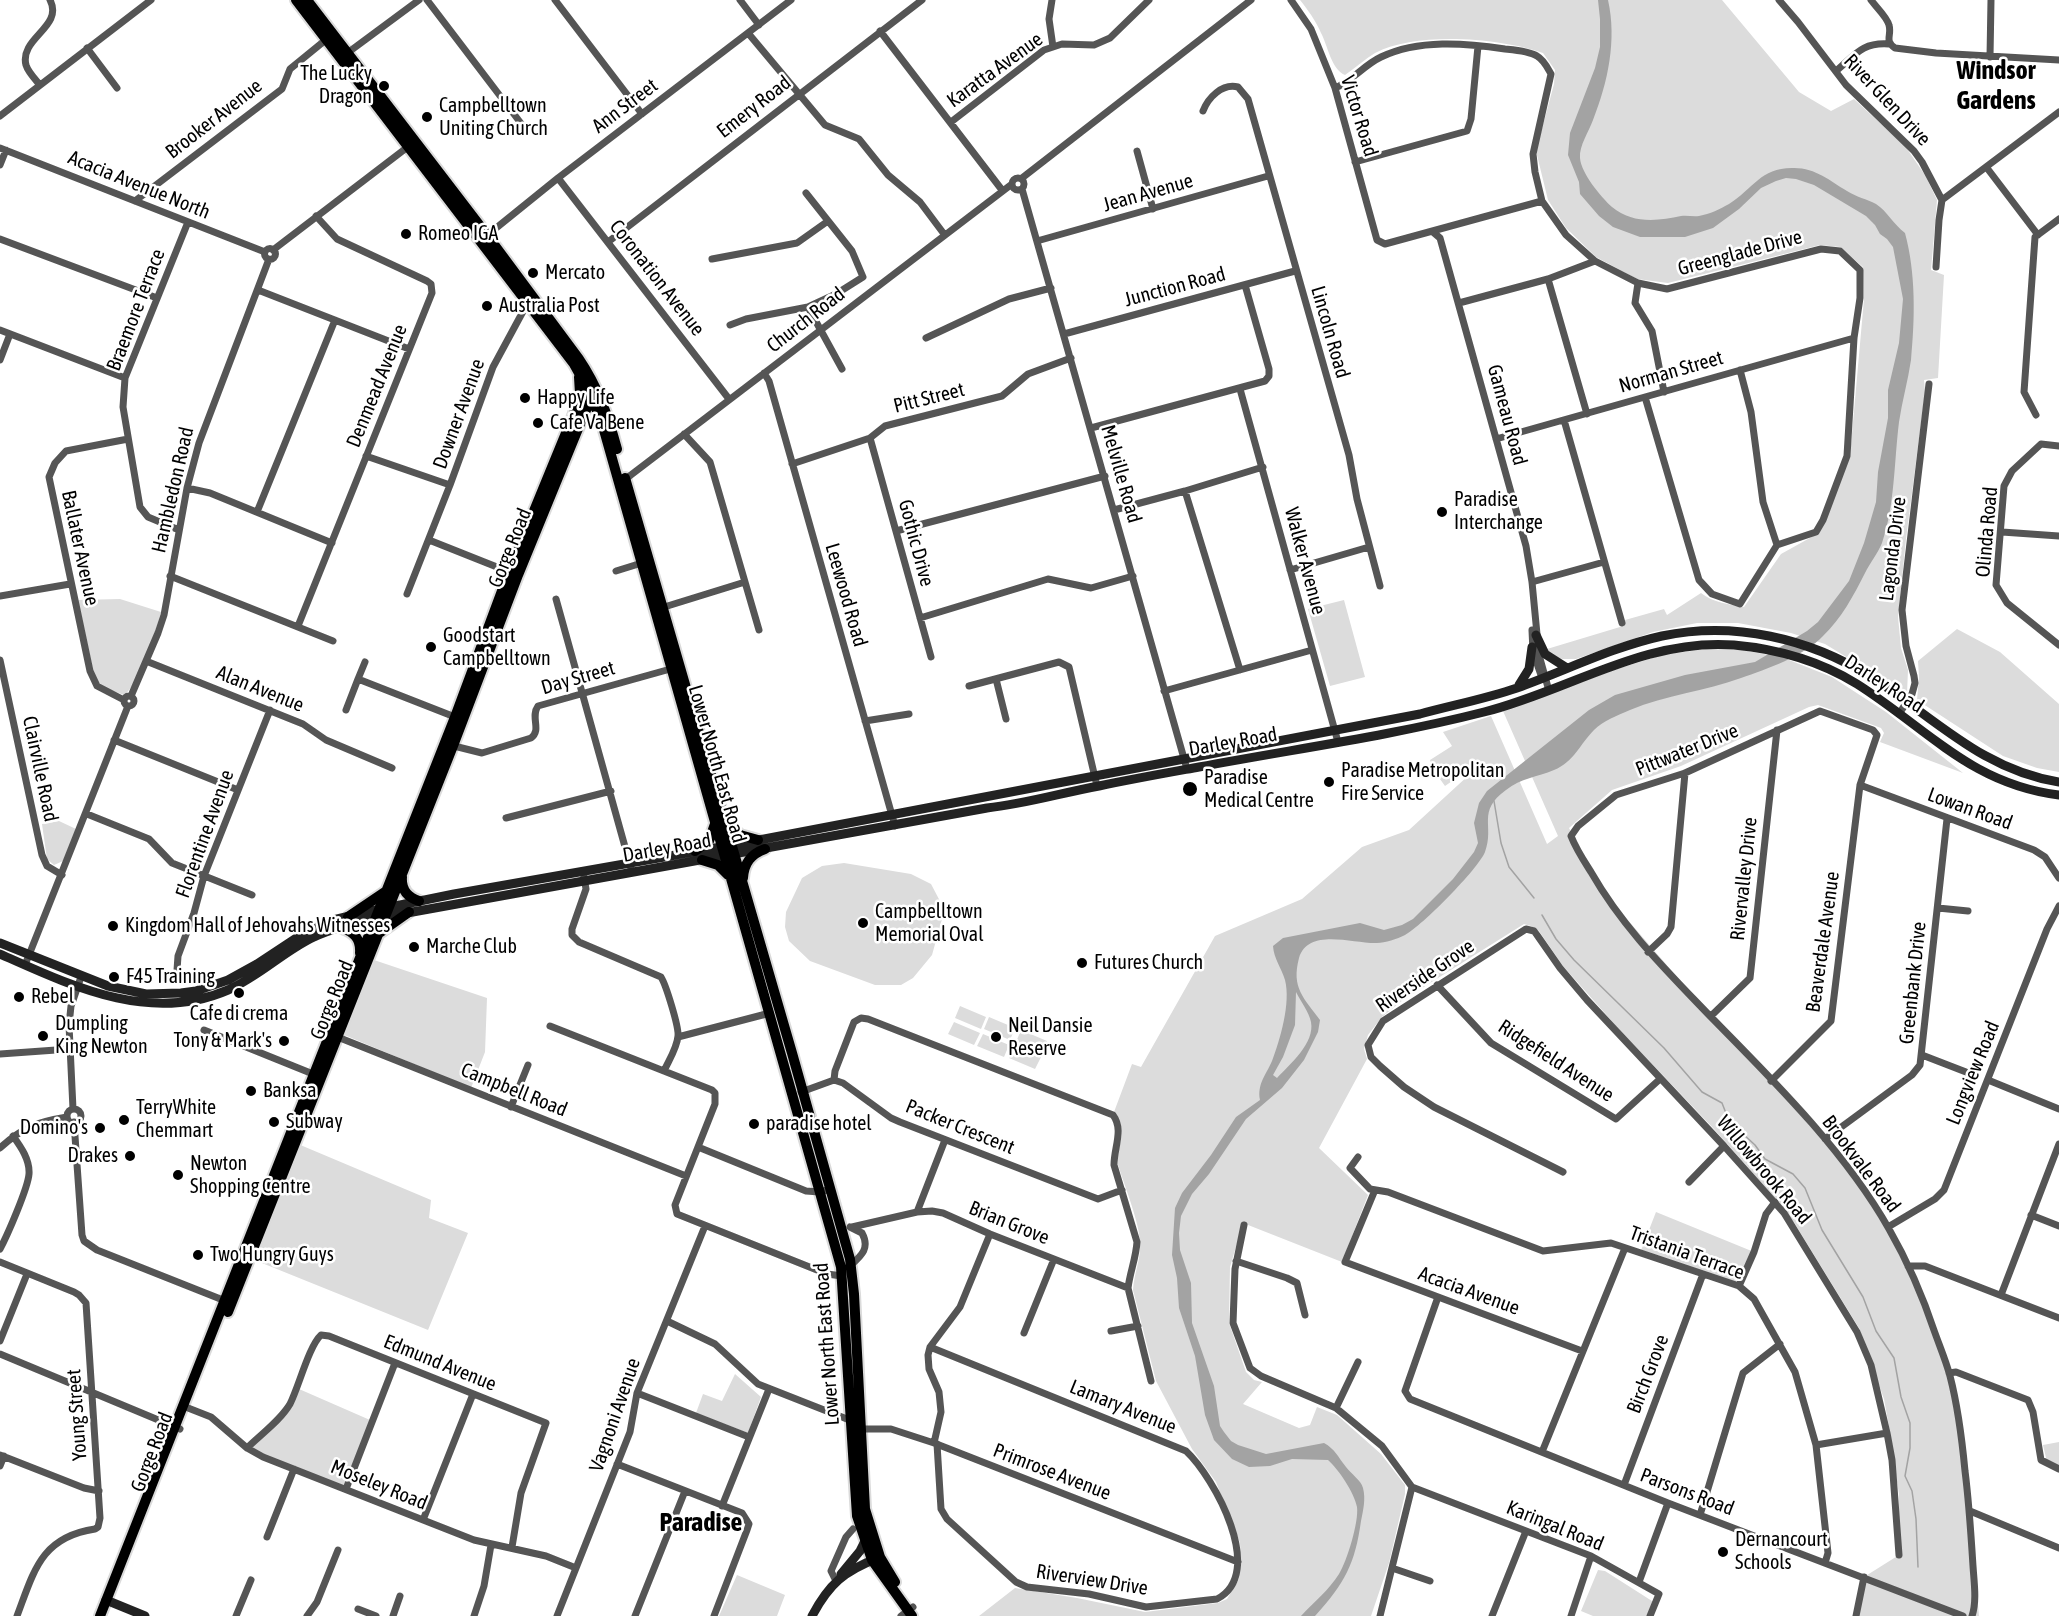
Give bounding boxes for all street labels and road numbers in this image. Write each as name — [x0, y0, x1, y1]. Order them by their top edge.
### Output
street label: Karatta Avenue — [942, 27, 1048, 113]
street label: River Glen Drive — [1839, 49, 1935, 151]
street label: Emery Road — [712, 71, 796, 143]
street label: Victor Road — [1335, 73, 1383, 159]
street label: Brooker Avenue — [161, 74, 267, 164]
street label: Ann Street — [588, 74, 662, 138]
street label: Acacia Avenue North — [65, 146, 213, 224]
street label: Jean Avenue — [1100, 169, 1196, 217]
street label: Coronation Avenue — [604, 215, 710, 341]
street label: Greenglade Drive — [1675, 225, 1805, 281]
street label: Braemore Terrace — [102, 246, 170, 374]
street label: Junction Road — [1122, 262, 1228, 312]
street label: Church Road — [762, 282, 850, 358]
street label: Lincoln Road — [1305, 283, 1355, 381]
street label: Denmead Avenue — [341, 321, 413, 451]
street label: Norman Street — [1616, 346, 1726, 398]
street label: Downer Avenue — [428, 356, 490, 472]
street label: Gameau Road — [1482, 362, 1532, 468]
street label: Pitt Street — [891, 378, 967, 418]
street label: Melville Road — [1096, 422, 1146, 526]
street label: Hambledon Road — [147, 425, 199, 555]
street label: Olinda Road — [1971, 486, 2003, 578]
street label: Ballater Avenue — [56, 488, 104, 608]
street label: Lagonda Drive — [1875, 496, 1911, 602]
street label: Gothic Drive — [893, 497, 939, 589]
street label: Gorge Road — [483, 505, 537, 591]
street label: Walker Avenue — [1279, 505, 1331, 617]
street label: Leewood Road — [820, 540, 872, 650]
street label: Darley Road — [1840, 650, 1928, 718]
street label: Day Street — [538, 656, 618, 700]
street label: Alan Avenue — [213, 661, 307, 717]
street label: Lower North East Road — [683, 682, 751, 846]
street label: Clairville Road — [17, 714, 63, 824]
street label: Pittwater Drive — [1632, 719, 1742, 781]
street label: Darley Road — [1187, 722, 1279, 762]
street label: Florentine Avenue — [171, 767, 239, 901]
street label: Lowan Road — [1924, 783, 2016, 835]
street label: Rivervalley Drive — [1726, 816, 1762, 942]
street label: Darley Road — [621, 828, 713, 868]
street label: Beaverdale Avenue — [1801, 870, 1845, 1014]
street label: Greenbank Drive — [1895, 921, 1931, 1045]
street label: Riverside Grove — [1371, 934, 1479, 1018]
street label: Gorge Road — [305, 957, 359, 1043]
street label: Ridgefield Avenue — [1494, 1015, 1618, 1107]
street label: Longview Road — [1941, 1018, 2005, 1128]
street label: Campbell Road — [457, 1058, 571, 1122]
street label: Packer Crescent — [902, 1094, 1018, 1160]
street label: Willowbrook Road — [1712, 1111, 1816, 1229]
street label: Brookvale Road — [1817, 1111, 1905, 1217]
street label: Brian Grove — [965, 1196, 1053, 1250]
street label: Tristania Terrace — [1626, 1221, 1748, 1285]
street label: Lower North East Road — [809, 1262, 845, 1426]
street label: Acacia Avenue — [1415, 1262, 1523, 1320]
street label: Edmund Avenue — [380, 1330, 500, 1396]
street label: Birch Grove — [1622, 1331, 1674, 1417]
street label: Vagnoni Avenue — [584, 1355, 646, 1475]
street label: Young Street — [62, 1368, 92, 1462]
street label: Lamary Avenue — [1066, 1375, 1180, 1439]
street label: Gorge Road — [126, 1409, 178, 1495]
street label: Primrose Avenue — [990, 1439, 1114, 1505]
street label: Moseley Road — [327, 1455, 431, 1515]
street label: Parsons Road — [1637, 1463, 1737, 1521]
street label: Karingal Road — [1503, 1496, 1607, 1556]
street label: Riverview Drive — [1034, 1559, 1150, 1601]

